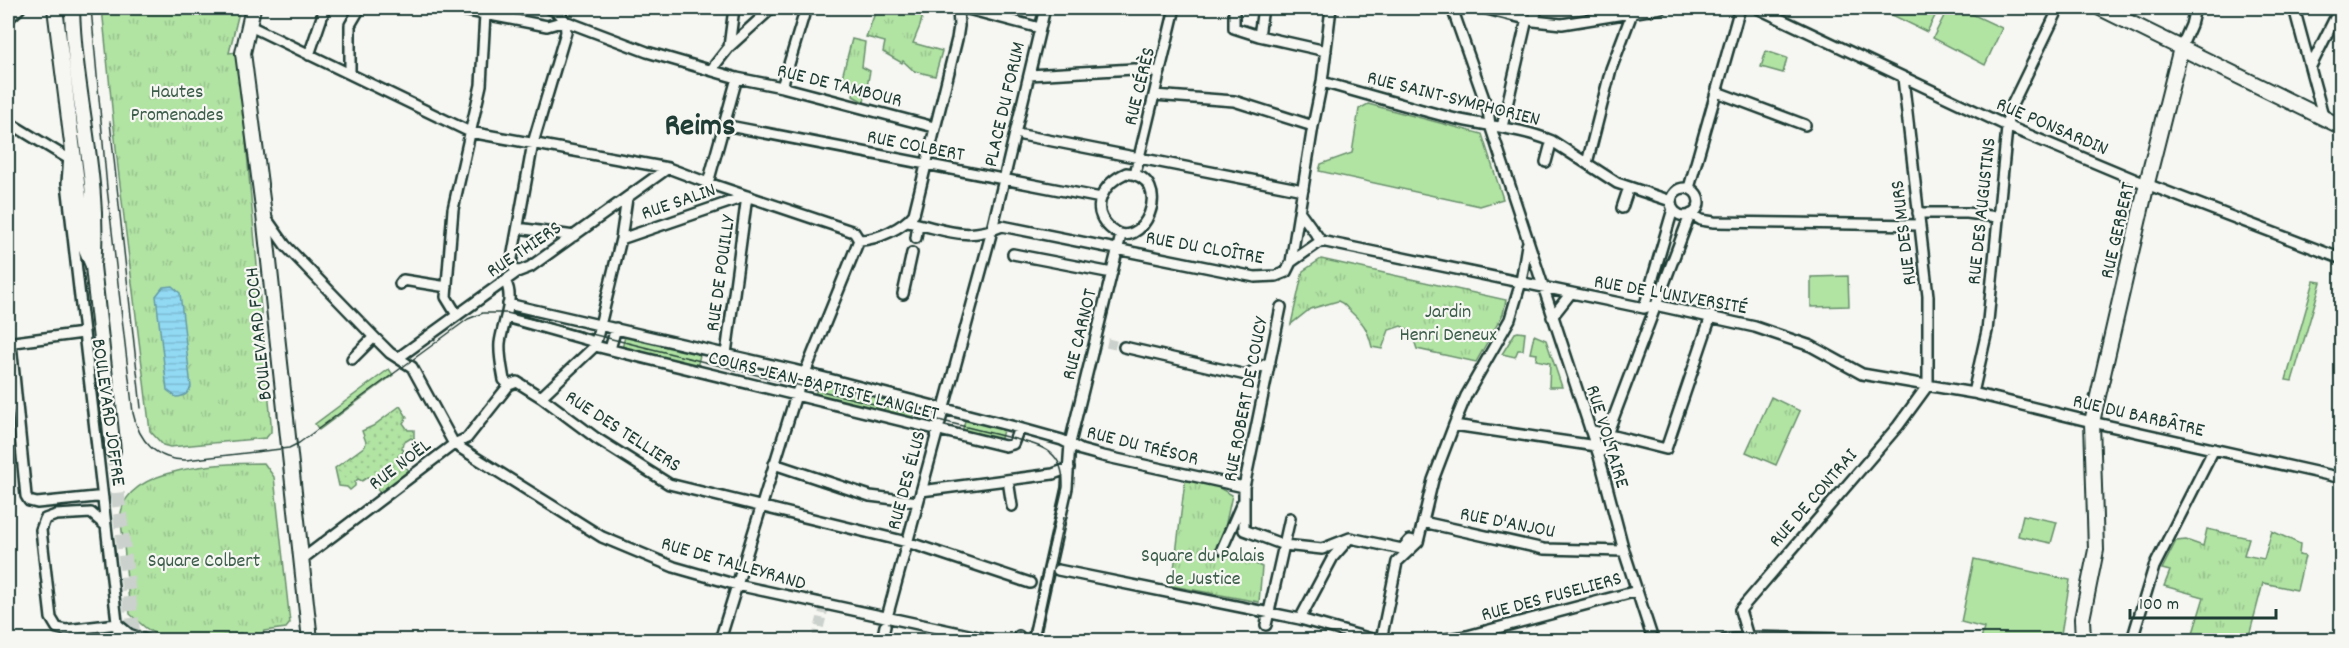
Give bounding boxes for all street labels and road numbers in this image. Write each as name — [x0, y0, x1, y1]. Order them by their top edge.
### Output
street label: PLACE DU FORUM — [978, 39, 1034, 170]
street label: RUE CÉRÈS — [1118, 45, 1164, 129]
street label: RUE DE TAMBOUR — [774, 58, 905, 116]
street label: RUE SAINT-SYMPHORIEN — [1364, 65, 1543, 135]
street label: RUE PONSARDIN — [1991, 92, 2112, 164]
street label: RUE COLBERT — [864, 124, 967, 170]
street label: RUE DES AUGUSTINS — [1961, 136, 2005, 286]
street label: RUE SALIN — [638, 177, 720, 229]
street label: RUE DES MURS — [1885, 178, 1925, 287]
street label: RUE GERBERT — [2094, 180, 2144, 282]
street label: RUE DE POUILLY — [700, 213, 744, 333]
street label: RUE THIERS — [482, 215, 568, 286]
street label: RUE DU CLOÎTRE — [1143, 225, 1266, 273]
street label: BOULEVARD FOCH — [239, 266, 281, 402]
street label: RUE DE L'UNIVERSITÉ — [1592, 269, 1749, 323]
street label: RUE CARNOT — [1056, 286, 1106, 383]
street label: RUE ROBERT DE COUCY — [1217, 314, 1277, 484]
street label: BOULEVARD JOFFRE — [83, 337, 131, 488]
street label: COURS JEAN-BAPTISTE LANGLET — [705, 345, 941, 429]
street label: RUE VOLTAIRE — [1577, 382, 1635, 492]
street label: RUE DES TELLIERS — [559, 385, 686, 481]
street label: RUE DU BARBÂTRE — [2070, 388, 2207, 446]
street label: RUE DU TRÉSOR — [1083, 419, 1201, 474]
street label: RUE DES ÉLUS — [881, 428, 935, 533]
street label: RUE NOËL — [364, 433, 438, 498]
street label: RUE DE CONTRAI — [1763, 443, 1865, 555]
street label: RUE D'ANJOU — [1457, 501, 1557, 547]
street label: RUE DE TALLEYRAND — [657, 531, 809, 599]
street label: RUE DES FUSELIERS — [1478, 566, 1625, 630]

